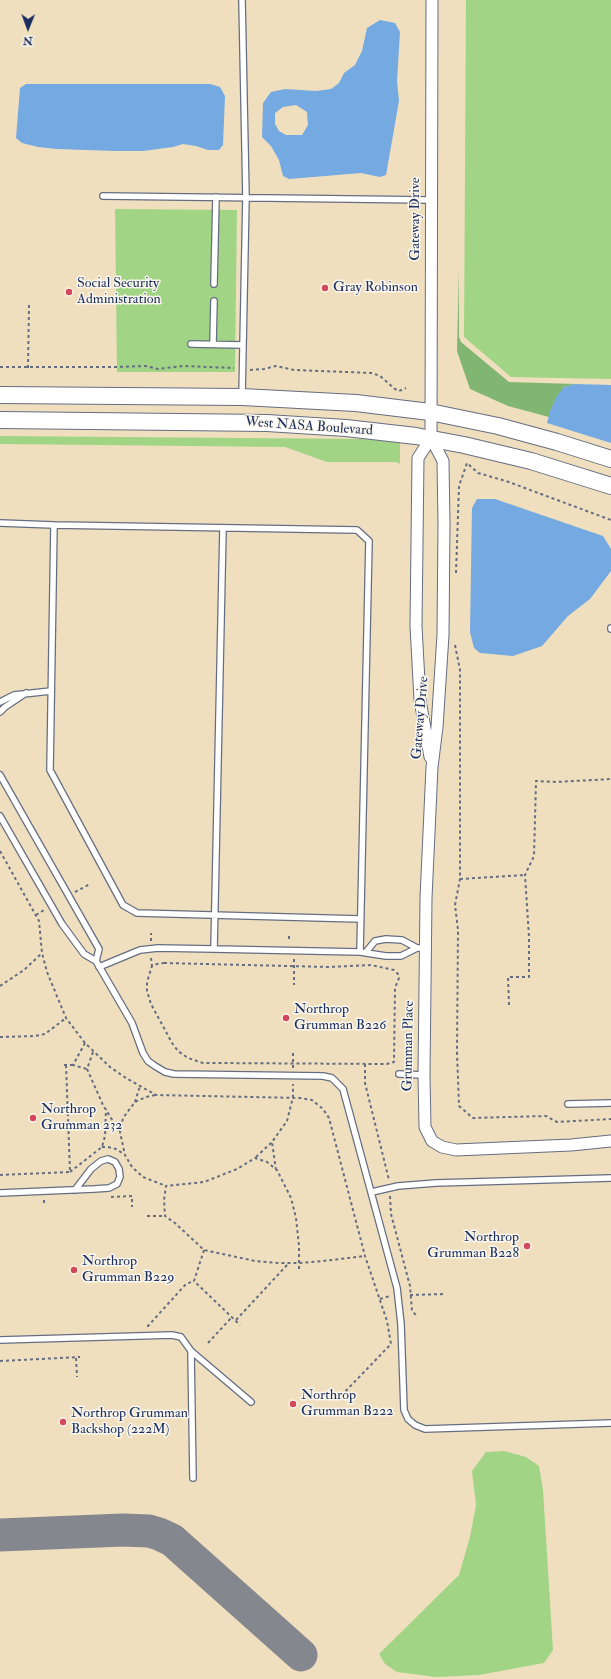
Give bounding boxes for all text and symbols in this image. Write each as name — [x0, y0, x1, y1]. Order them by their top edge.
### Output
north arrow — [8, 8, 48, 48]
text: N — [23, 34, 33, 47]
street label: Gateway Drive — [408, 177, 424, 261]
place label: Social Security Administration — [77, 276, 161, 308]
place label: Gray Robinson — [333, 280, 418, 296]
marker: Gray Robinson — [320, 283, 330, 293]
marker: Social Security Administration — [64, 287, 74, 297]
street label: West NASA Boulevard — [244, 414, 374, 440]
street label: Gateway Drive — [409, 676, 433, 760]
street label: Grumman Place — [400, 1000, 418, 1092]
place label: Northrop Grumman B226 — [294, 1002, 386, 1034]
marker: Northrop Grumman B226 — [281, 1013, 291, 1023]
place label: Northrop Grumman 232 — [41, 1102, 122, 1134]
marker: Northrop Grumman 232 — [28, 1113, 38, 1123]
place label: Northrop Grumman B228 — [427, 1230, 519, 1262]
marker: Northrop Grumman B228 — [522, 1241, 532, 1251]
place label: Northrop Grumman B229 — [82, 1254, 174, 1286]
marker: Northrop Grumman B229 — [69, 1265, 79, 1275]
place label: Northrop Grumman B222 — [301, 1388, 393, 1420]
marker: Northrop Grumman B222 — [288, 1399, 298, 1409]
place label: Northrop Grumman Backshop (222M) — [71, 1406, 188, 1438]
marker: Northrop Grumman Backshop (222M) — [58, 1417, 68, 1427]

